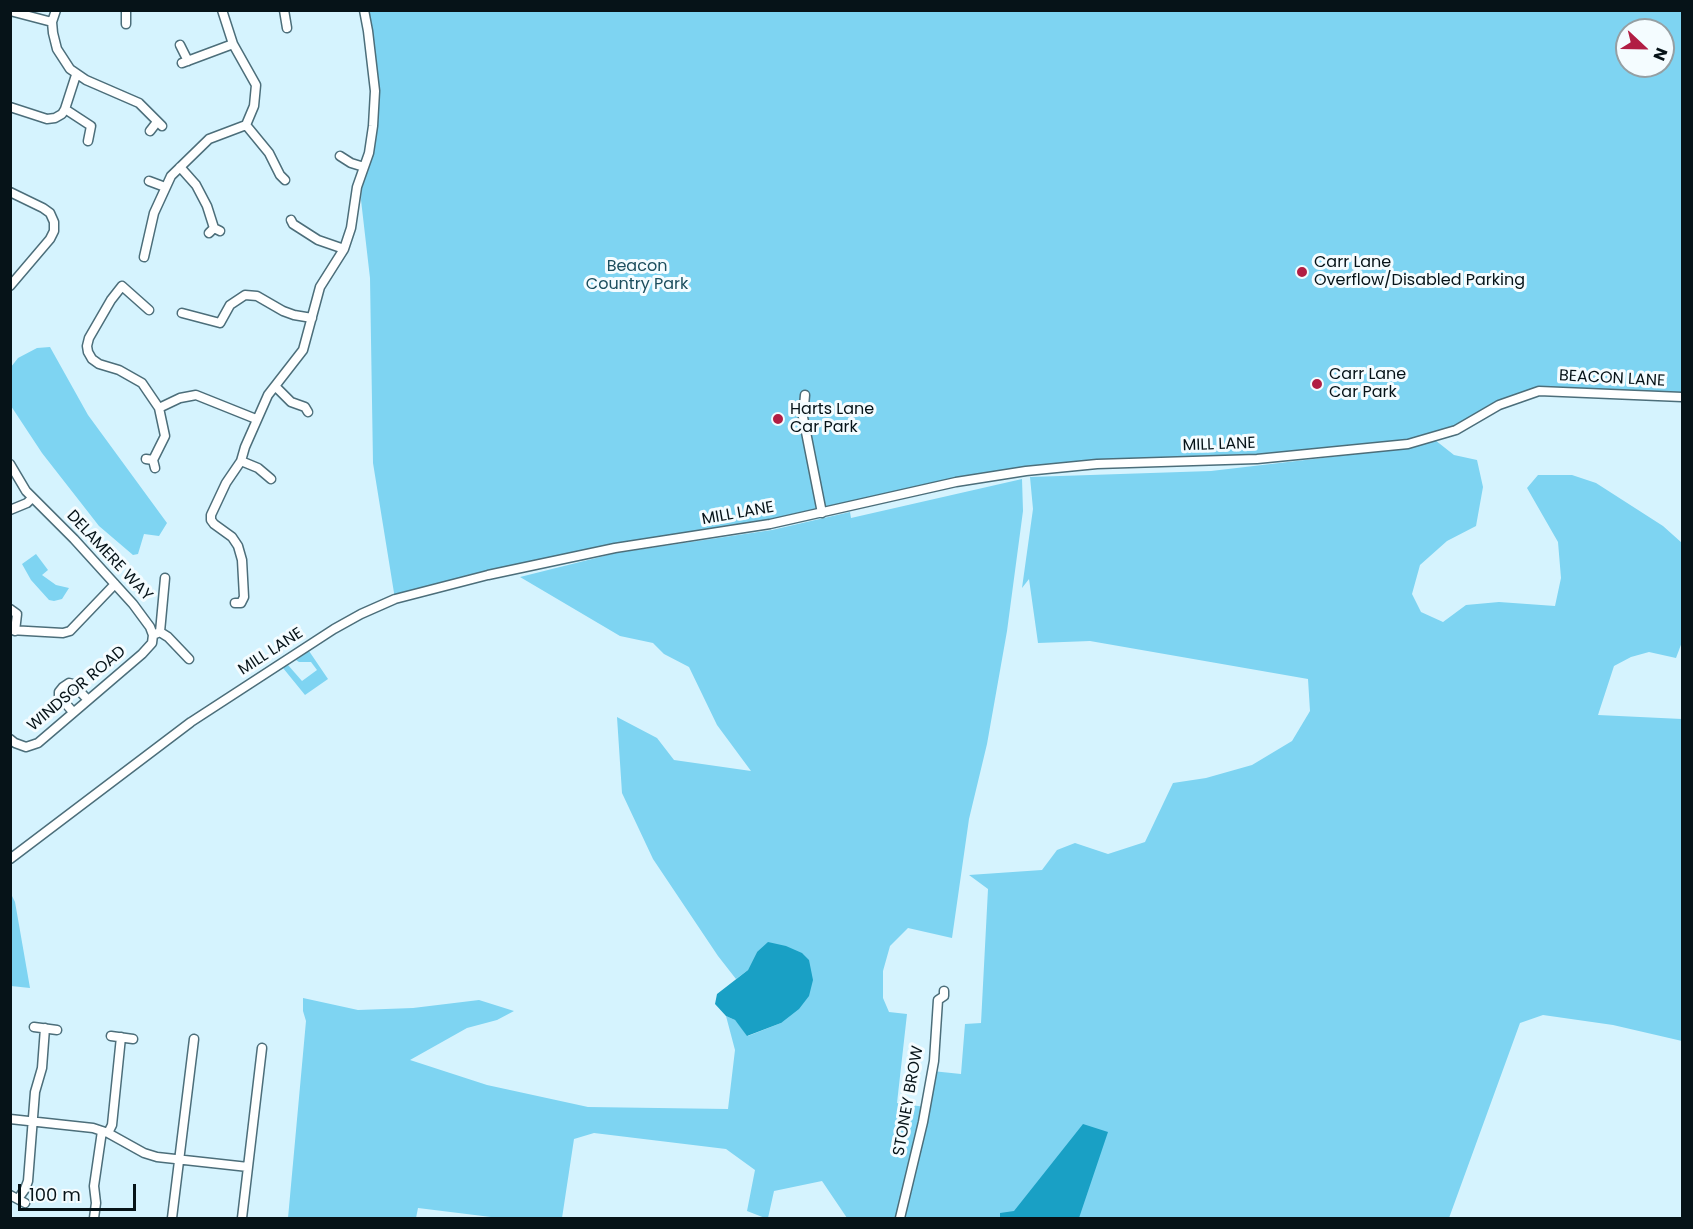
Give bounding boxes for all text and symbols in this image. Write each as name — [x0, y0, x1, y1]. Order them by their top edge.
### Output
north arrow — [1615, 18, 1675, 78]
text: N — [1647, 44, 1673, 64]
place label: Carr Lane Overflow/Disabled Parking — [1314, 253, 1525, 291]
park label: Beacon Country Park — [586, 257, 688, 295]
marker: Carr Lane Overflow/Disabled Parking — [1295, 265, 1309, 279]
place label: Carr Lane Car Park — [1329, 365, 1406, 403]
street label: BEACON LANE — [1558, 367, 1666, 391]
marker: Carr Lane Car Park — [1310, 377, 1324, 391]
place label: Harts Lane Car Park — [790, 400, 874, 438]
marker: Harts Lane Car Park — [771, 412, 785, 426]
street label: MILL LANE — [1182, 434, 1256, 456]
street label: MILL LANE — [700, 498, 776, 530]
street label: DELAMERE WAY — [62, 507, 156, 605]
street label: MILL LANE — [235, 624, 307, 680]
street label: WINDSOR ROAD — [24, 642, 130, 736]
street label: STONEY BROW — [890, 1044, 928, 1158]
scale bar — [21, 1172, 140, 1210]
text: 100 m — [29, 1182, 81, 1207]

